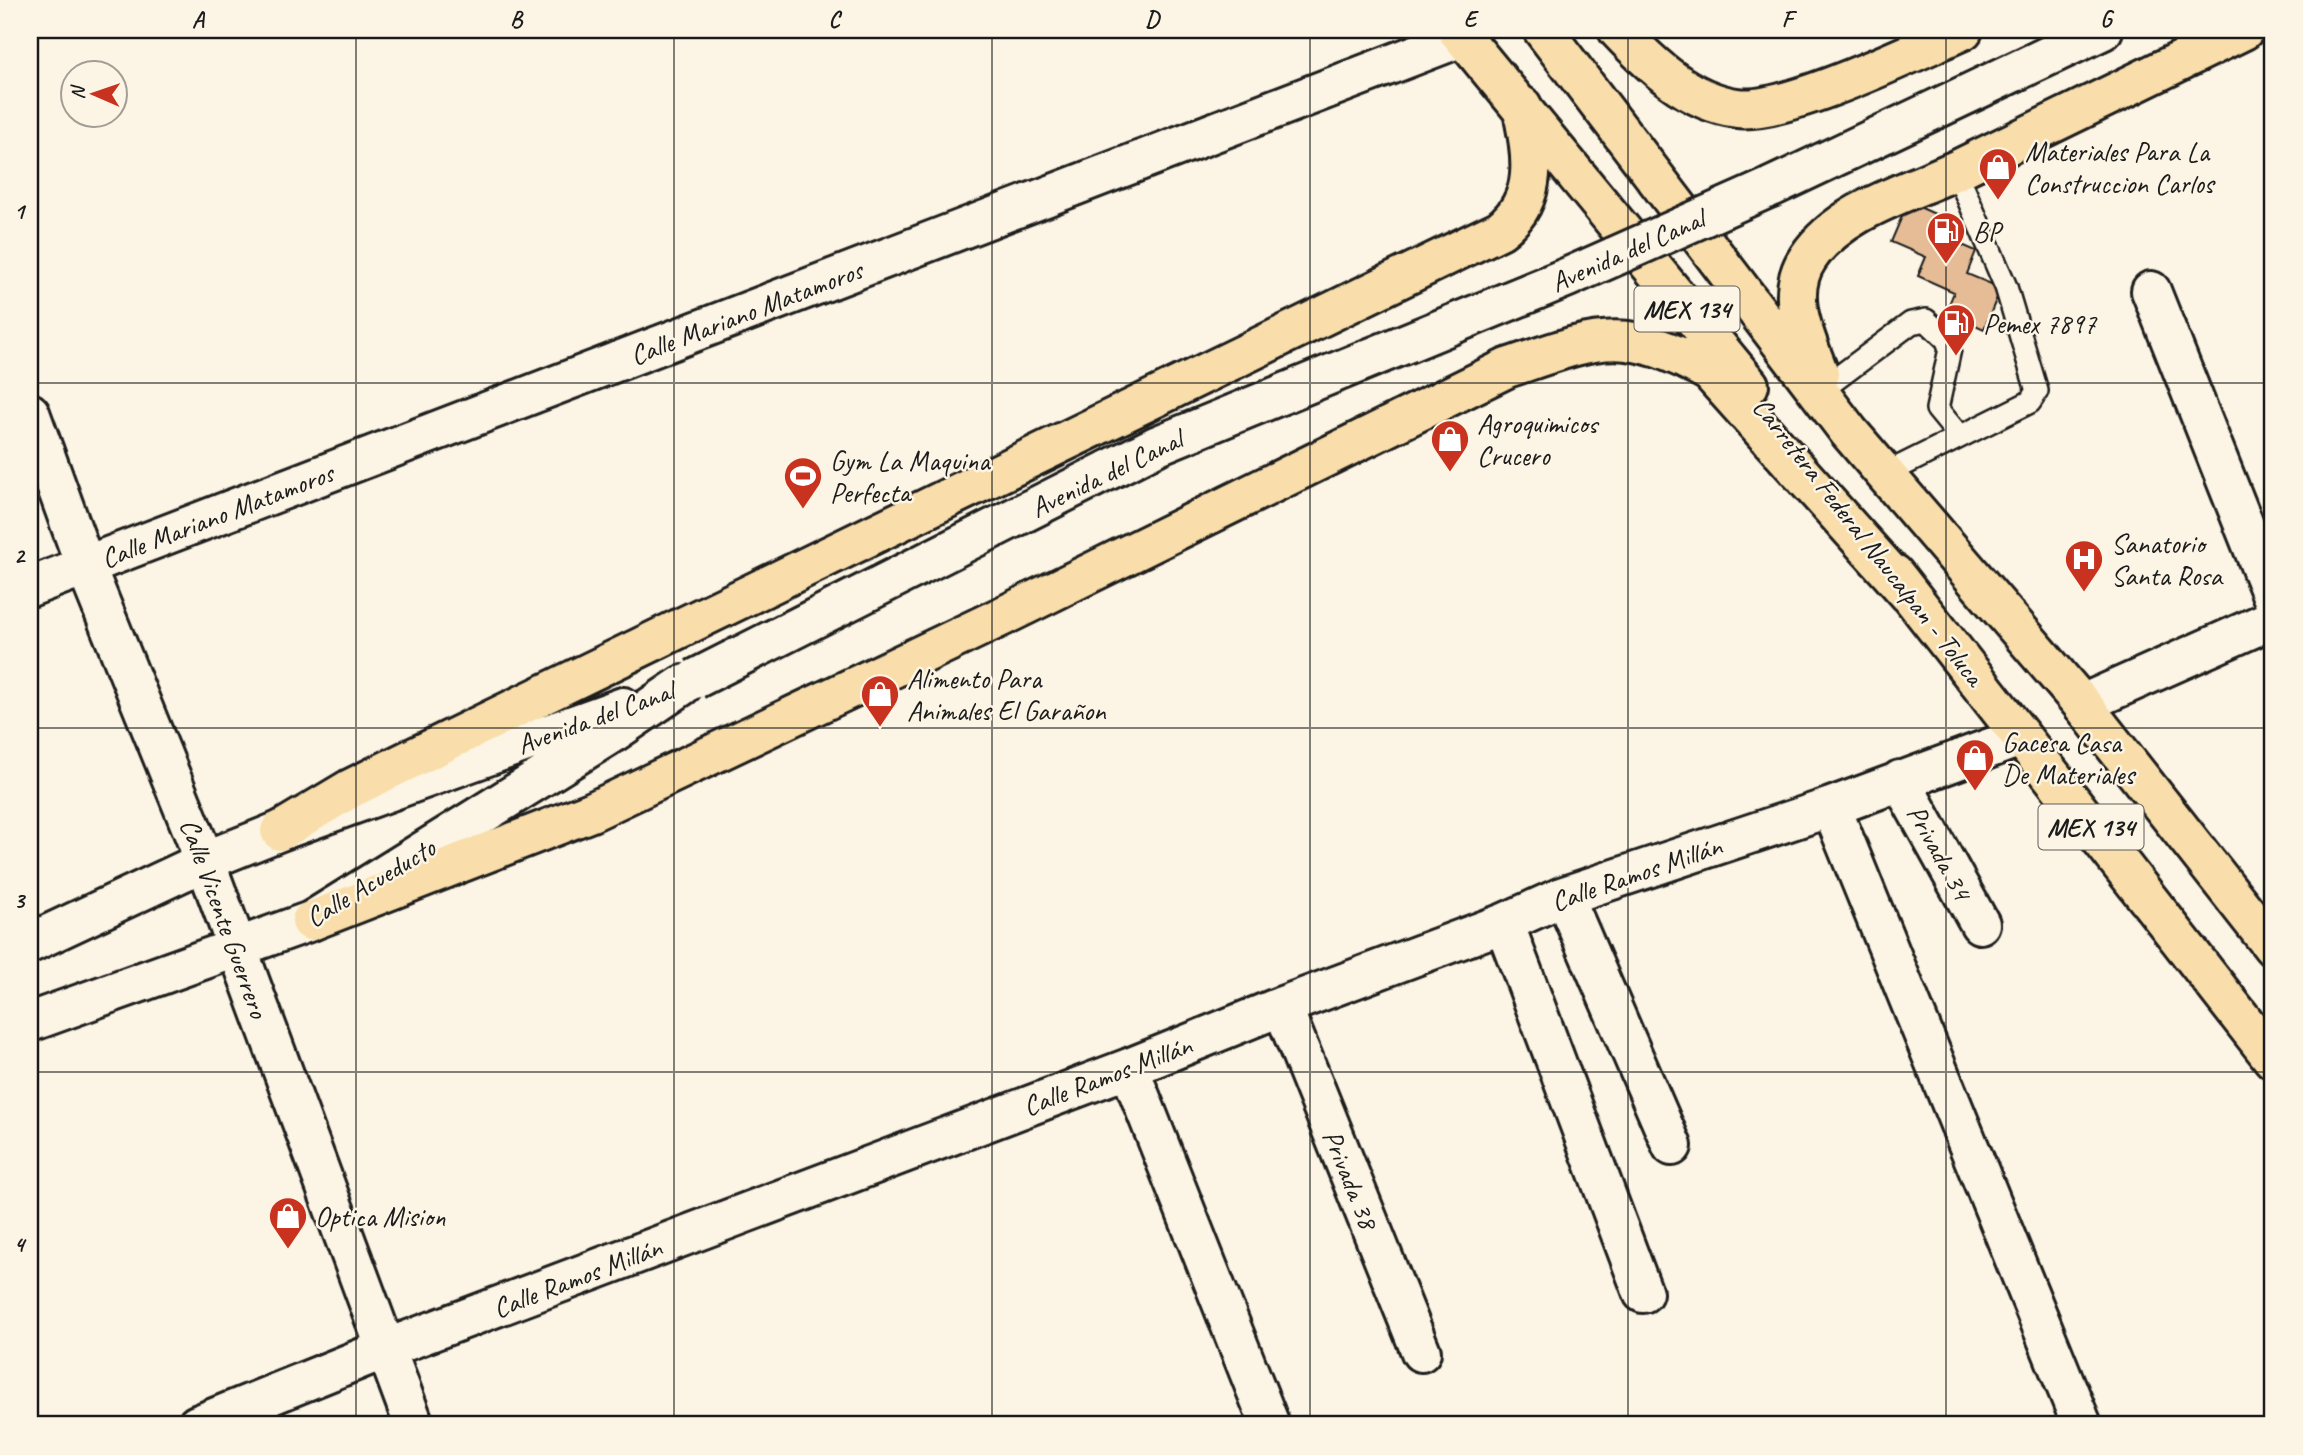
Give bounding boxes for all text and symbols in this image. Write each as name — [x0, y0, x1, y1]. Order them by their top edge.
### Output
text: A — [192, 5, 206, 34]
text: B — [510, 5, 524, 34]
text: C — [829, 5, 843, 34]
text: D — [1145, 5, 1161, 34]
text: E — [1464, 5, 1480, 34]
text: F — [1782, 5, 1798, 34]
text: G — [2100, 5, 2115, 34]
north arrow — [60, 60, 130, 130]
text: N — [66, 84, 90, 100]
place label: Materiales Para La Construccion Carlos — [2025, 134, 2216, 201]
shop icon: Materiales Para La Construccion Carlos — [1977, 146, 2019, 201]
text: 1 — [14, 197, 27, 226]
street label: Avenida del Canal — [1545, 199, 1714, 300]
fuel station icon: BP — [1925, 210, 1967, 265]
place label: BP — [1973, 214, 2004, 249]
street label: Calle Mariano Matamoros — [625, 251, 870, 373]
road number: MEX 134 — [1634, 286, 1740, 332]
fuel station icon: Pemex 7897 — [1935, 302, 1977, 357]
place label: Pemex 7897 — [1983, 306, 2097, 341]
street label: Carretera Federal Naucalpan - Toluca — [1745, 390, 1994, 694]
place label: Agroquimicos Crucero — [1477, 406, 1600, 473]
shop icon: Agroquimicos Crucero — [1429, 418, 1471, 473]
street label: Avenida del Canal — [1025, 419, 1192, 525]
place label: Gym La Maquina Perfecta — [830, 443, 991, 510]
street label: Calle Mariano Matamoros — [96, 454, 341, 576]
sports icon: Gym La Maquina Perfecta — [782, 455, 824, 510]
place label: Sanatorio Santa Rosa — [2111, 526, 2224, 593]
hospital icon: Sanatorio Santa Rosa — [2063, 538, 2105, 593]
text: 2 — [14, 541, 27, 570]
place label: Alimento Para Animales El Garañon — [907, 661, 1107, 728]
street label: Avenida del Canal — [512, 671, 683, 762]
shop icon: Alimento Para Animales El Garañon — [859, 673, 901, 728]
place label: Gacesa Casa De Materiales — [2002, 725, 2136, 792]
shop icon: Gacesa Casa De Materiales — [1954, 737, 1996, 792]
street label: Privada 34 — [1899, 799, 1981, 908]
road number: MEX 134 — [2038, 804, 2144, 849]
street label: Calle Vicente Guerrero — [172, 814, 278, 1025]
street label: Calle Ramos Millán — [1546, 828, 1727, 919]
street label: Calle Acueducto — [299, 829, 443, 935]
text: 3 — [14, 886, 27, 915]
street label: Calle Ramos Millán — [1018, 1027, 1198, 1124]
street label: Privada 38 — [1315, 1125, 1387, 1236]
shop icon: Optica Mision — [267, 1195, 309, 1250]
place label: Optica Mision — [315, 1199, 446, 1234]
street label: Calle Ramos Millán — [488, 1229, 668, 1326]
text: 4 — [14, 1230, 27, 1259]

